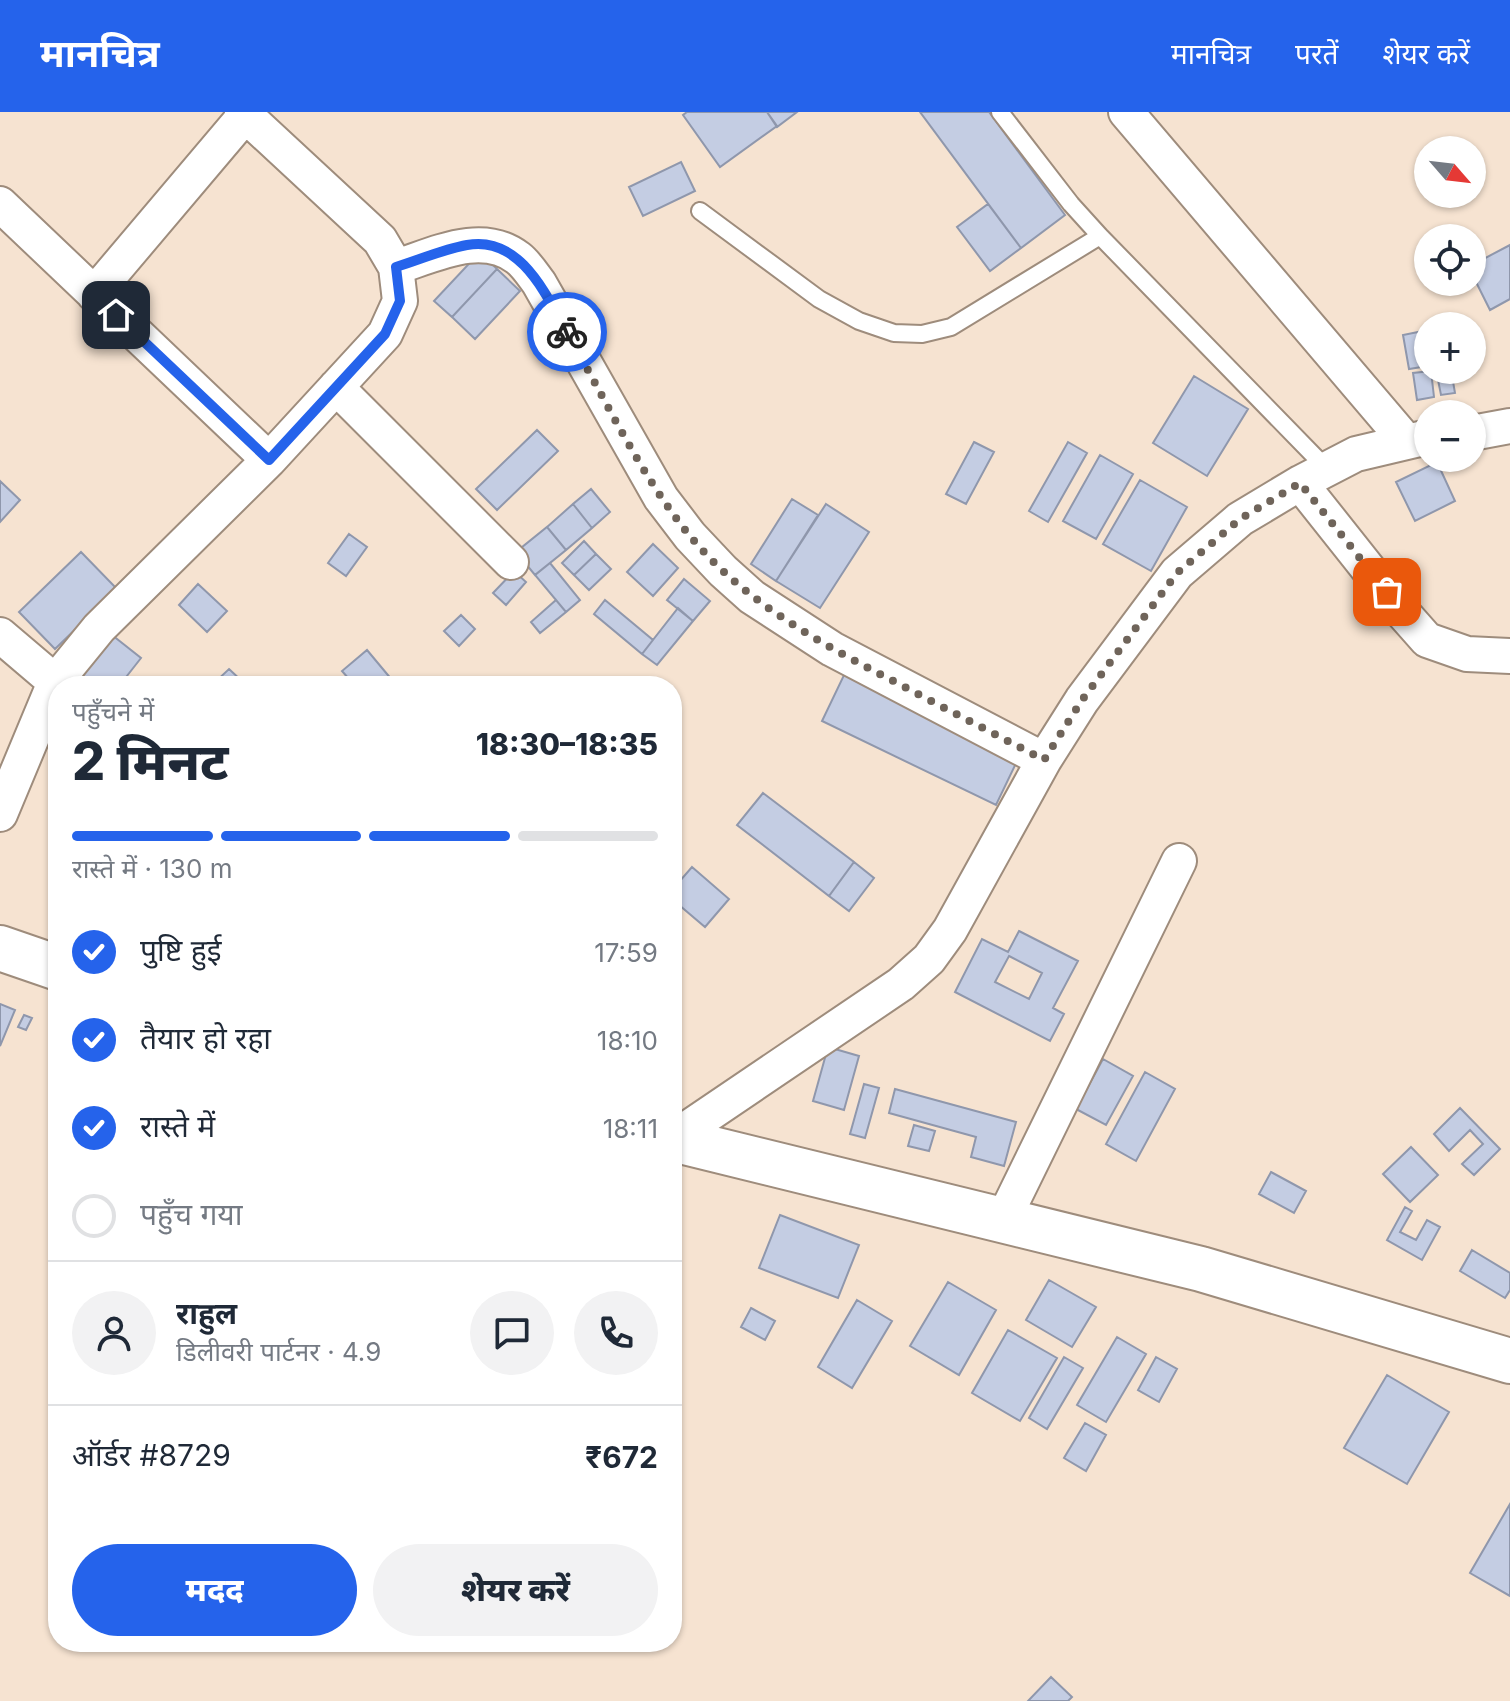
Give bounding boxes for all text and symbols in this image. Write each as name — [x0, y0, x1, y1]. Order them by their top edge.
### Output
text: मानचित्र — [40, 30, 160, 76]
text: मानचित्र — [1171, 37, 1251, 71]
text: परतें — [1295, 37, 1338, 71]
text: शेयर करें — [1382, 37, 1470, 71]
north arrow — [1414, 136, 1486, 208]
map controls — [1414, 136, 1486, 472]
button: locate — [1414, 224, 1486, 296]
pin — [82, 281, 150, 349]
courier — [527, 292, 607, 372]
icon: home — [94, 293, 138, 337]
icon: bike — [545, 310, 589, 354]
button: + — [1414, 312, 1486, 384]
button: − — [1414, 400, 1486, 472]
pin — [1353, 558, 1421, 626]
icon: bag — [1365, 570, 1409, 614]
text: पहुँचने में — [72, 696, 154, 727]
text: 18:30–18:35 — [476, 726, 658, 762]
text: 2 मिनट — [72, 730, 229, 793]
text: रास्ते में · 130 m — [72, 853, 232, 884]
icon: check — [72, 930, 116, 974]
text: पुष्टि हुई — [140, 932, 221, 968]
text: 17:59 — [594, 937, 658, 968]
icon: check — [72, 1018, 116, 1062]
text: तैयार हो रहा — [140, 1020, 271, 1056]
text: 18:10 — [597, 1025, 658, 1056]
icon: check — [72, 1106, 116, 1150]
text: रास्ते में — [140, 1108, 215, 1144]
text: 18:11 — [603, 1113, 658, 1144]
text: पहुँच गया — [140, 1196, 243, 1232]
button: person — [72, 1291, 156, 1375]
button: chat — [470, 1291, 554, 1375]
button: phone — [574, 1291, 658, 1375]
text: राहुल — [176, 1295, 237, 1331]
text: डिलीवरी पार्टनर · 4.9 — [176, 1336, 381, 1367]
text: ऑर्डर #8729 — [72, 1437, 231, 1473]
text: ₹672 — [585, 1439, 658, 1475]
button: मदद — [72, 1544, 357, 1636]
button: शेयर करें — [373, 1544, 658, 1636]

